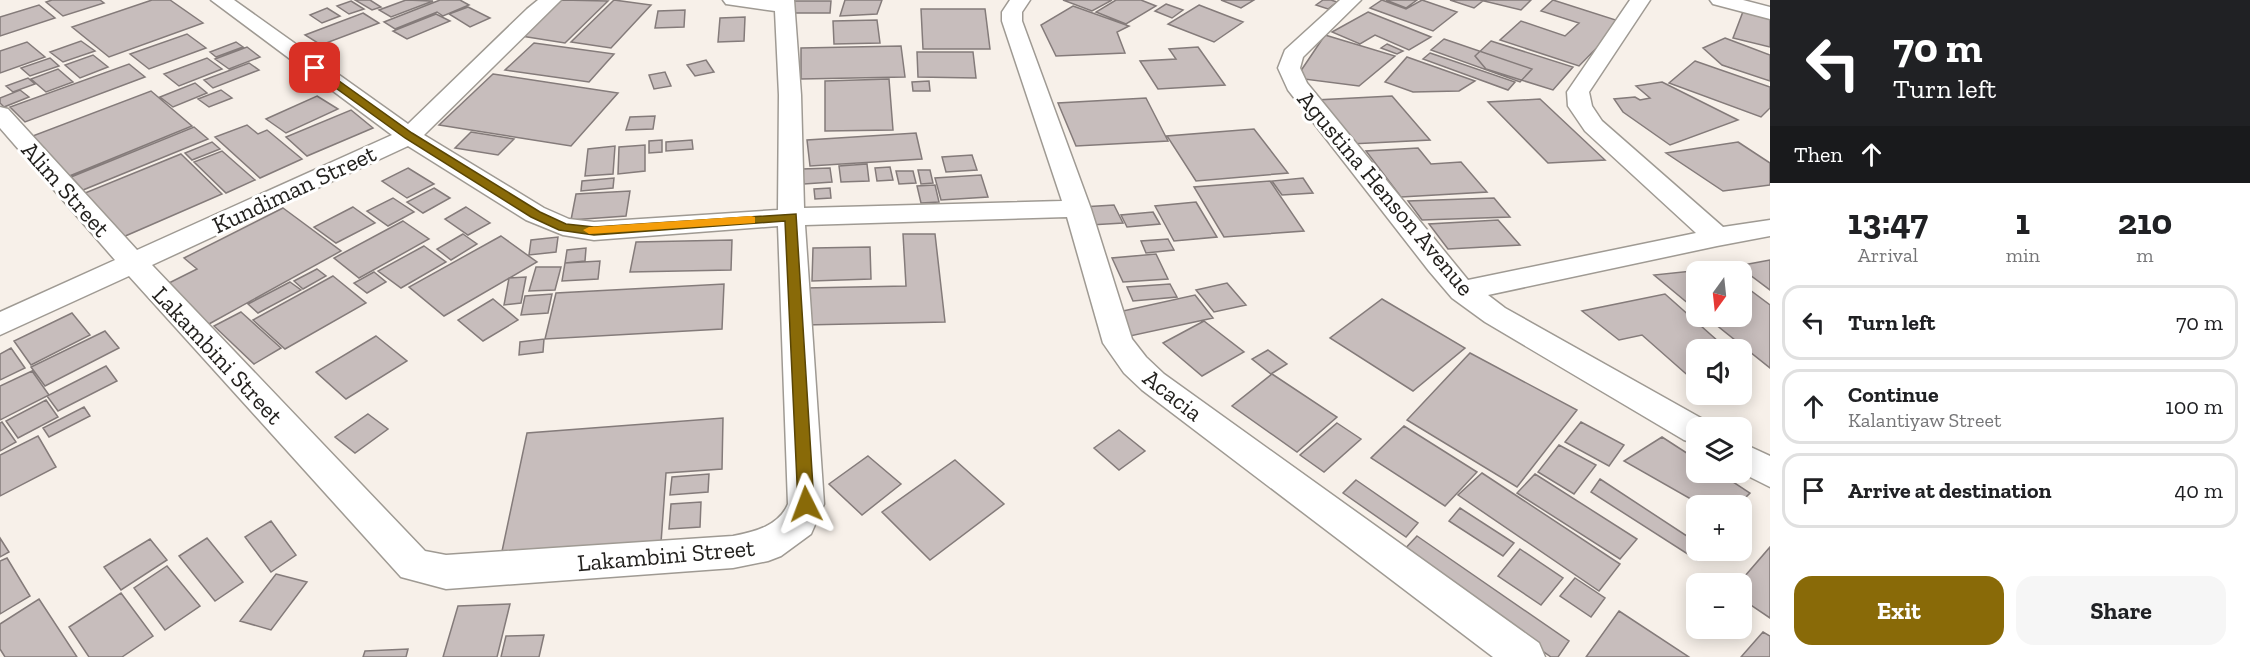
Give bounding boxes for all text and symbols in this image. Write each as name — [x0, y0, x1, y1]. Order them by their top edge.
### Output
text: 70 m — [1893, 22, 1983, 73]
icon: left — [1794, 24, 1872, 102]
pin — [289, 42, 340, 93]
icon: arrive — [298, 51, 331, 84]
text: Turn left — [1893, 73, 1996, 105]
street label: Agustina Henson Avenue — [1292, 85, 1480, 301]
street label: Alim Street — [16, 135, 116, 243]
street label: Kundiman Street — [208, 138, 380, 240]
icon: ahead — [1855, 138, 1888, 171]
text: Then — [1794, 141, 1843, 168]
text: 13:47 — [1848, 200, 1928, 243]
text: 1 — [2016, 200, 2030, 243]
text: 210 — [2118, 200, 2172, 243]
text: Arrival — [1858, 243, 1918, 267]
text: min — [2006, 243, 2040, 267]
text: m — [2136, 243, 2154, 267]
north arrow — [1686, 261, 1752, 327]
map controls — [1686, 261, 1752, 639]
street label: Lakambini Street — [147, 280, 289, 430]
icon: left — [1797, 306, 1830, 339]
text: Turn left — [1848, 309, 1935, 336]
text: 70 m — [2176, 309, 2223, 336]
button: sound — [1686, 339, 1752, 405]
street label: Acacia — [1138, 363, 1209, 427]
text: Continue — [1848, 381, 1939, 408]
icon: ahead — [1797, 390, 1830, 423]
text: 100 m — [2165, 393, 2223, 420]
text: Kalantiyaw Street — [1848, 408, 2001, 432]
button: layers — [1686, 417, 1752, 483]
position arrow — [774, 472, 838, 536]
icon: arrive — [1797, 474, 1830, 507]
text: Arrive at destination — [1848, 477, 2051, 504]
text: 40 m — [2174, 477, 2223, 504]
button: + — [1686, 495, 1752, 561]
street label: Lakambini Street — [576, 533, 756, 577]
button: − — [1686, 573, 1752, 639]
button: Exit — [1794, 576, 2004, 645]
button: Share — [2016, 576, 2226, 645]

